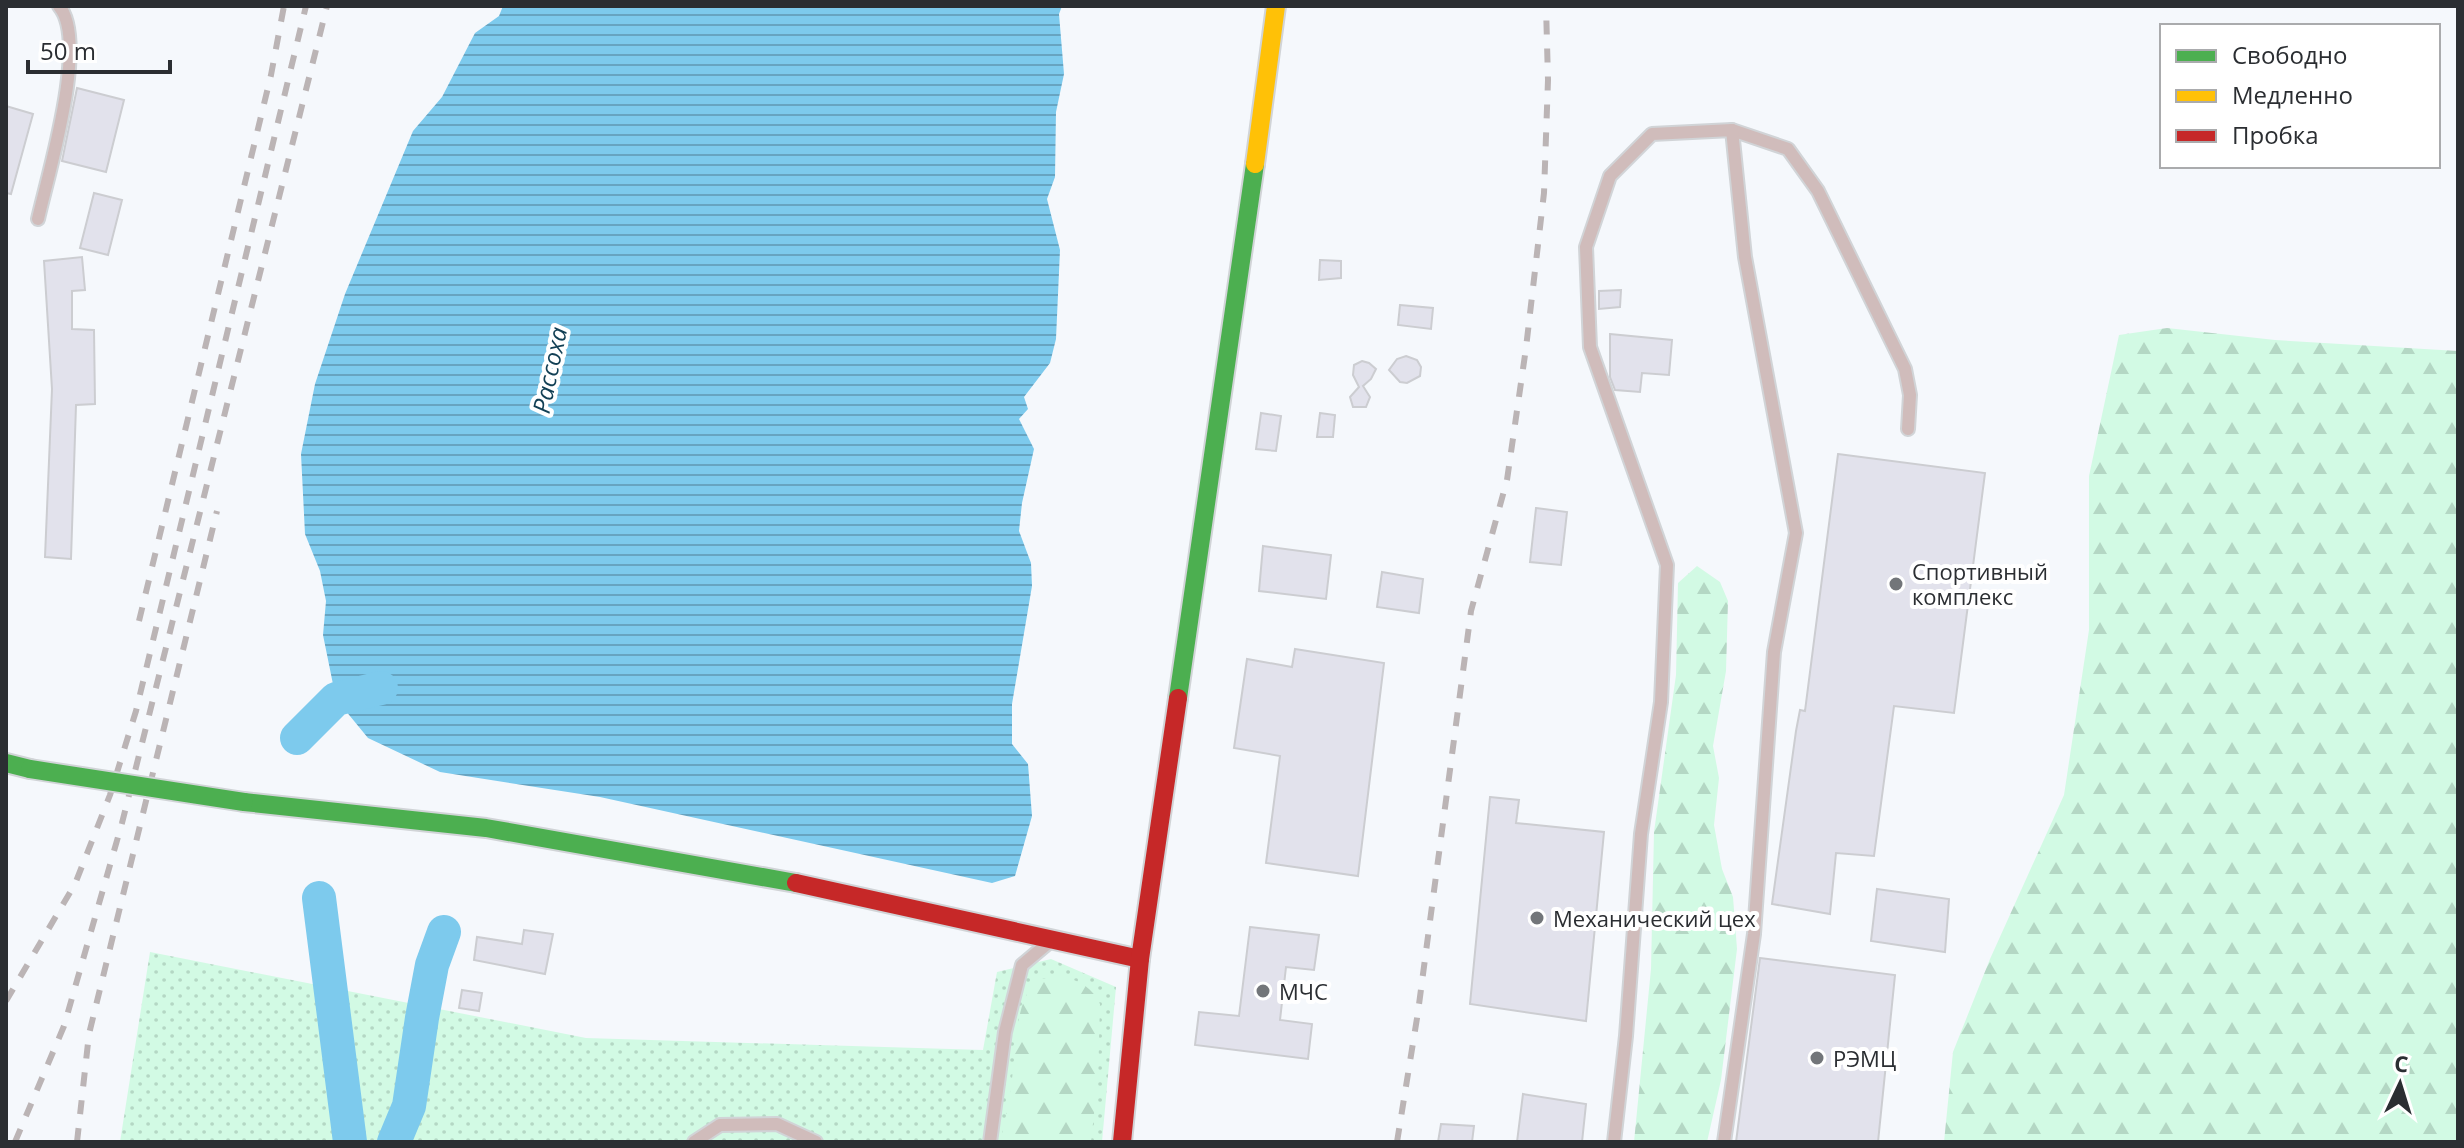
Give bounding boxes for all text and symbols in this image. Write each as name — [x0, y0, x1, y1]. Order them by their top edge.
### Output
scale bar — [28, 24, 170, 74]
legend — [2160, 24, 2440, 168]
text: 50 m — [40, 34, 96, 67]
text: Свободно — [2232, 38, 2347, 71]
text: Медленно — [2232, 78, 2353, 111]
text: Пробка — [2232, 118, 2319, 151]
water label: Рассоха — [524, 323, 574, 416]
place label: Спортивный комплекс — [1912, 556, 2048, 611]
marker: Спортивный комплекс — [1887, 575, 1905, 593]
place label: Механический цех — [1553, 903, 1756, 933]
marker: Механический цех — [1528, 909, 1546, 927]
place label: МЧС — [1279, 976, 1328, 1006]
marker: МЧС — [1254, 982, 1272, 1000]
place label: РЭМЦ — [1833, 1043, 1896, 1073]
north arrow — [2360, 1044, 2440, 1124]
text: С — [2393, 1048, 2410, 1079]
marker: РЭМЦ — [1808, 1049, 1826, 1067]

